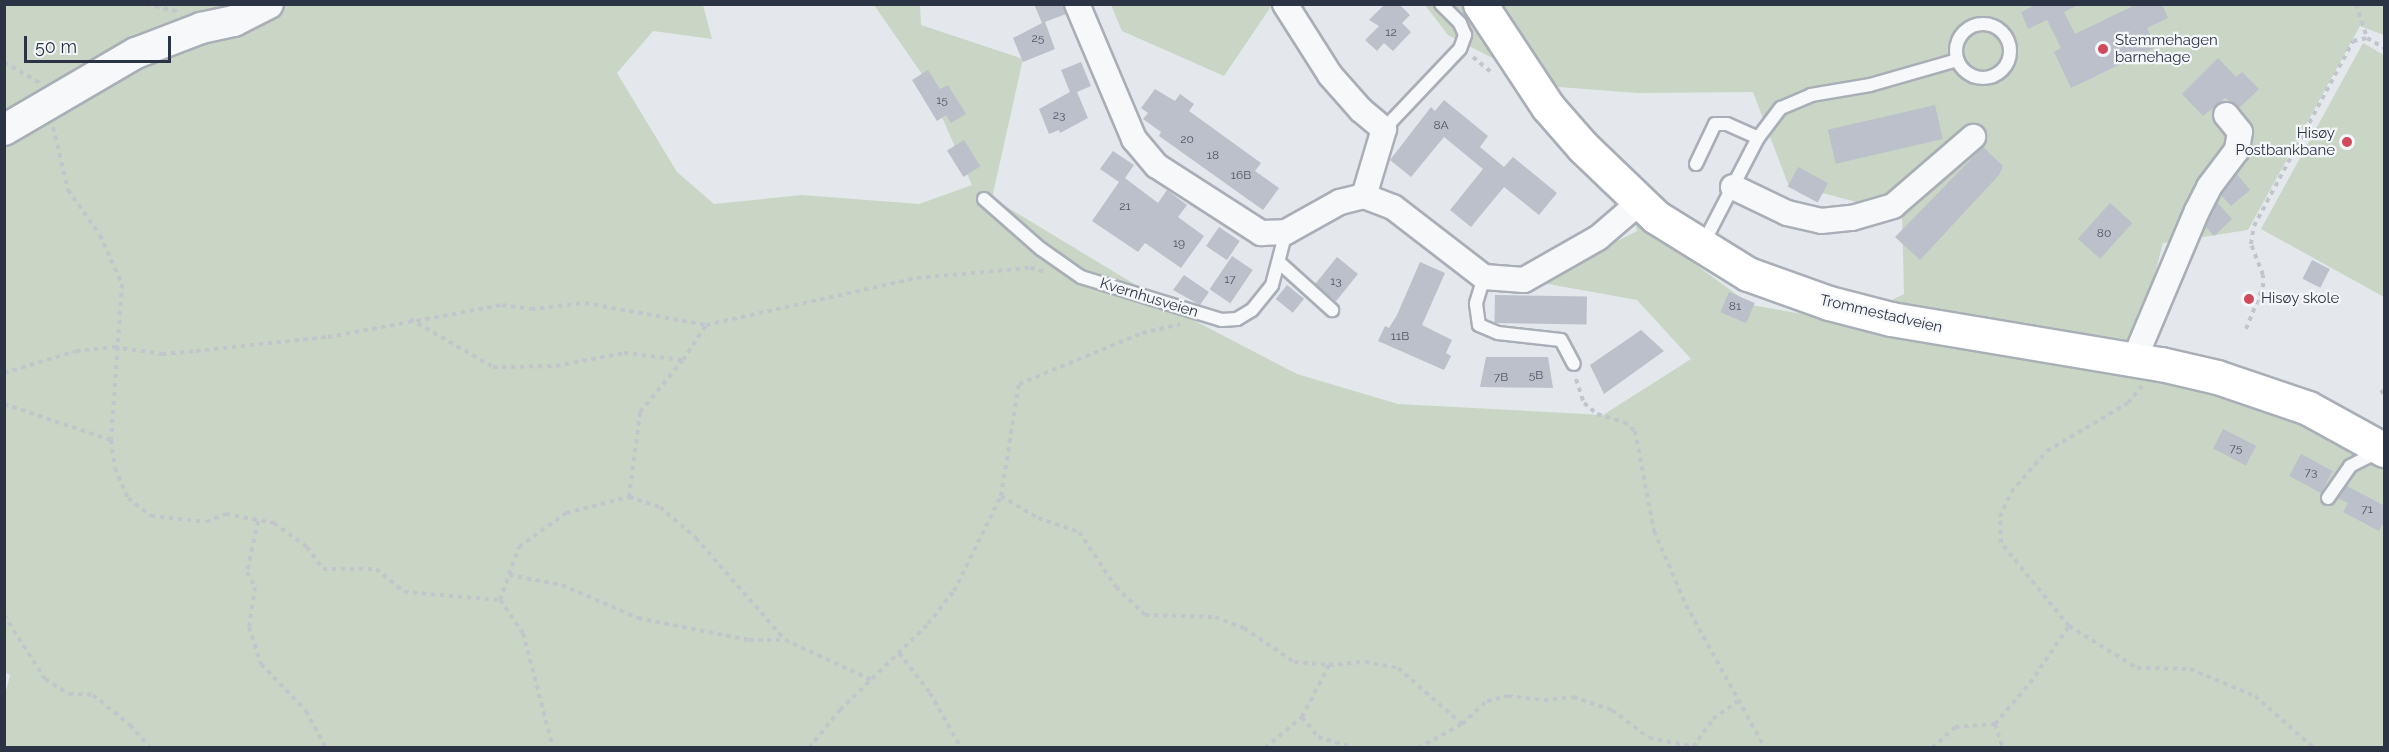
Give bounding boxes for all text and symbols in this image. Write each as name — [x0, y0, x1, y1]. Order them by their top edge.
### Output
scale bar — [27, 24, 174, 62]
house number: 12 — [1385, 26, 1397, 40]
place label: Stemmehagen barnehage — [2115, 31, 2218, 66]
house number: 25 — [1032, 32, 1044, 46]
text: 50 m — [35, 36, 77, 57]
marker: Stemmehagen barnehage — [2096, 42, 2110, 56]
house number: 15 — [936, 94, 948, 108]
house number: 23 — [1053, 109, 1065, 123]
house number: 8A — [1433, 119, 1449, 133]
place label: Hisøy Postbankbane — [2236, 124, 2335, 159]
house number: 20 — [1180, 133, 1194, 147]
marker: Hisøy Postbankbane — [2340, 135, 2354, 149]
house number: 18 — [1207, 149, 1219, 163]
house number: 16B — [1231, 169, 1251, 183]
house number: 21 — [1119, 200, 1131, 214]
house number: 80 — [2097, 227, 2111, 241]
house number: 19 — [1173, 237, 1185, 251]
house number: 17 — [1224, 273, 1236, 287]
street label: Kvernhusveien — [1098, 275, 1200, 321]
house number: 13 — [1330, 275, 1342, 289]
place label: Hisøy skole — [2261, 290, 2340, 308]
street label: Trommestadveien — [1818, 291, 1944, 337]
marker: Hisøy skole — [2242, 292, 2256, 306]
house number: 81 — [1729, 300, 1741, 314]
house number: 11B — [1391, 330, 1409, 344]
house number: 5B — [1529, 369, 1543, 383]
house number: 7B — [1494, 371, 1508, 385]
house number: 75 — [2230, 442, 2242, 456]
house number: 73 — [2305, 466, 2317, 480]
house number: 71 — [2361, 503, 2373, 517]

